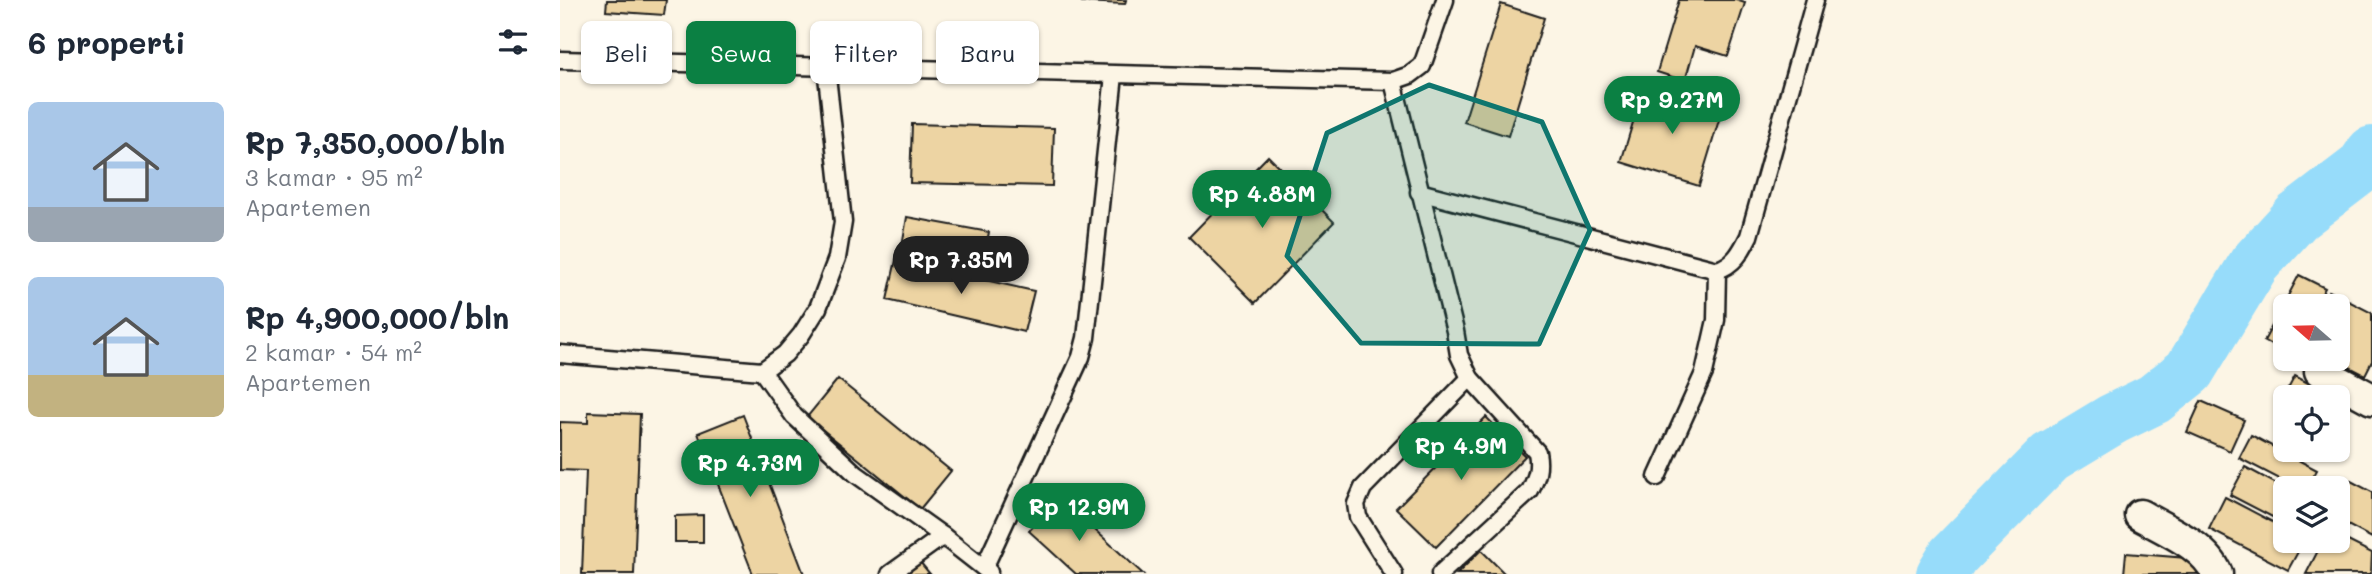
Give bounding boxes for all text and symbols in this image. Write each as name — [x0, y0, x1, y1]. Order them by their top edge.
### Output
chip: Beli — [581, 21, 672, 84]
chip: Sewa — [686, 21, 796, 84]
chip: Filter — [810, 21, 922, 84]
chip: Baru — [936, 21, 1039, 84]
text: 6 properti — [28, 22, 186, 62]
icon: filters — [494, 23, 532, 61]
pin: Rp 9.27M — [1600, 76, 1744, 136]
text: Rp 9.27M — [1620, 84, 1724, 114]
text: Rp 7,350,000/bln — [245, 122, 505, 162]
icon: home — [84, 130, 168, 214]
text: 3 kamar · 95 m² — [245, 162, 423, 192]
pin: Rp 4.88M — [1190, 170, 1334, 230]
text: Rp 4.88M — [1208, 178, 1316, 208]
text: Apartemen — [245, 192, 371, 222]
pin: Rp 7.35M — [889, 236, 1033, 296]
text: Rp 7.35M — [909, 244, 1013, 274]
north arrow — [2273, 294, 2350, 371]
map controls — [2273, 294, 2350, 553]
text: Rp 4,900,000/bln — [245, 297, 509, 337]
icon: home — [84, 305, 168, 389]
text: 2 kamar · 54 m² — [245, 337, 422, 367]
text: Apartemen — [245, 367, 371, 397]
button: locate — [2273, 385, 2350, 462]
pin: Rp 4.9M — [1396, 422, 1526, 482]
text: Rp 4.9M — [1415, 430, 1507, 460]
pin: Rp 4.73M — [678, 440, 822, 499]
text: Rp 4.73M — [697, 447, 803, 477]
button: layers — [2273, 476, 2350, 553]
pin: Rp 12.9M — [1007, 484, 1151, 543]
text: Rp 12.9M — [1028, 491, 1130, 521]

